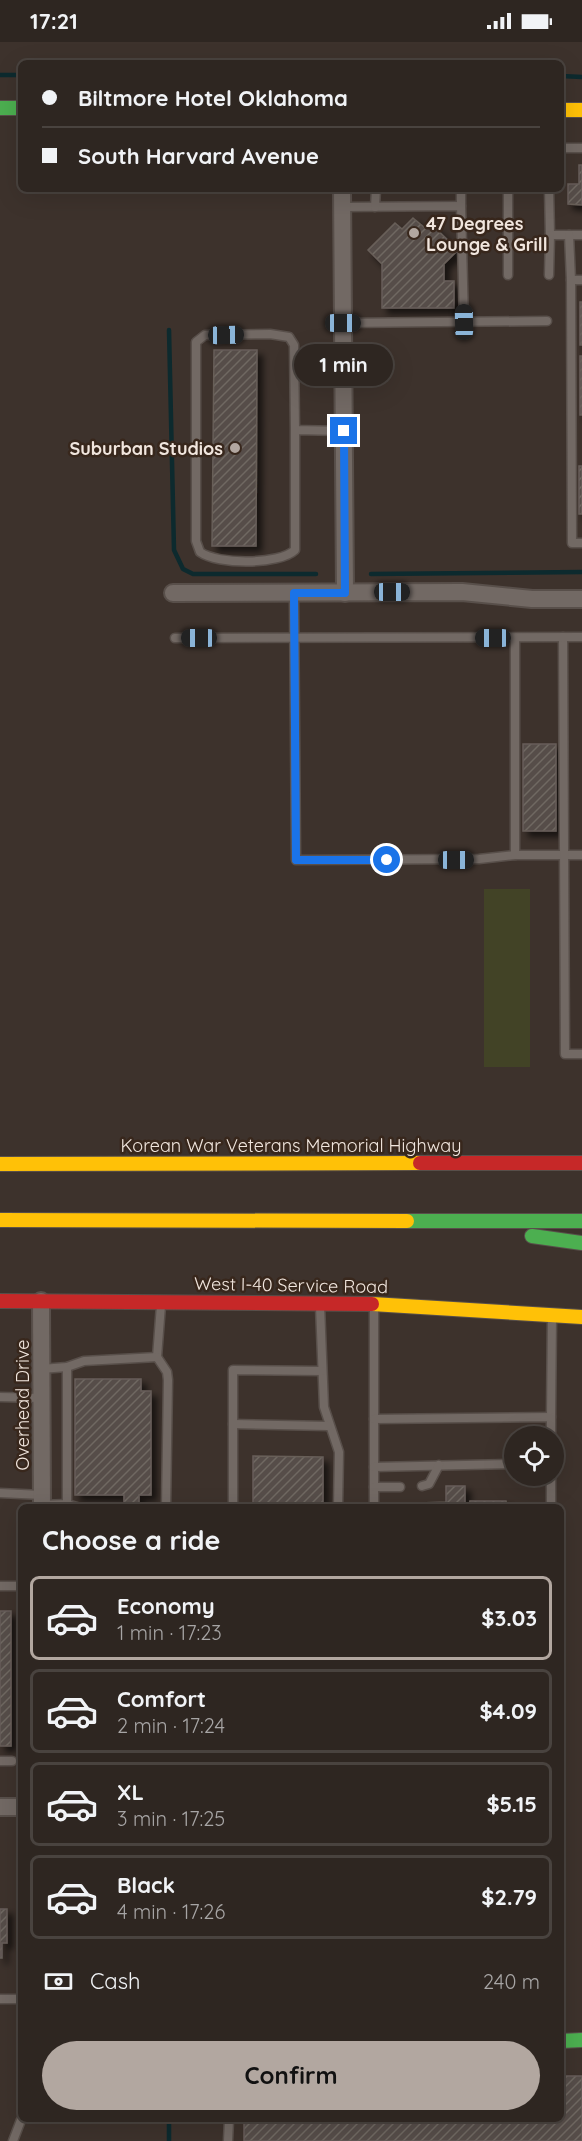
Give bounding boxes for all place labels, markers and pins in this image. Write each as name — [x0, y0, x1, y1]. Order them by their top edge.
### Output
place label: 47 Degrees Lounge & Grill — [426, 212, 548, 256]
marker: 47 Degrees Lounge & Grill — [407, 226, 421, 240]
place label: Suburban Studios — [69, 437, 223, 460]
marker: Suburban Studios — [228, 441, 242, 455]

